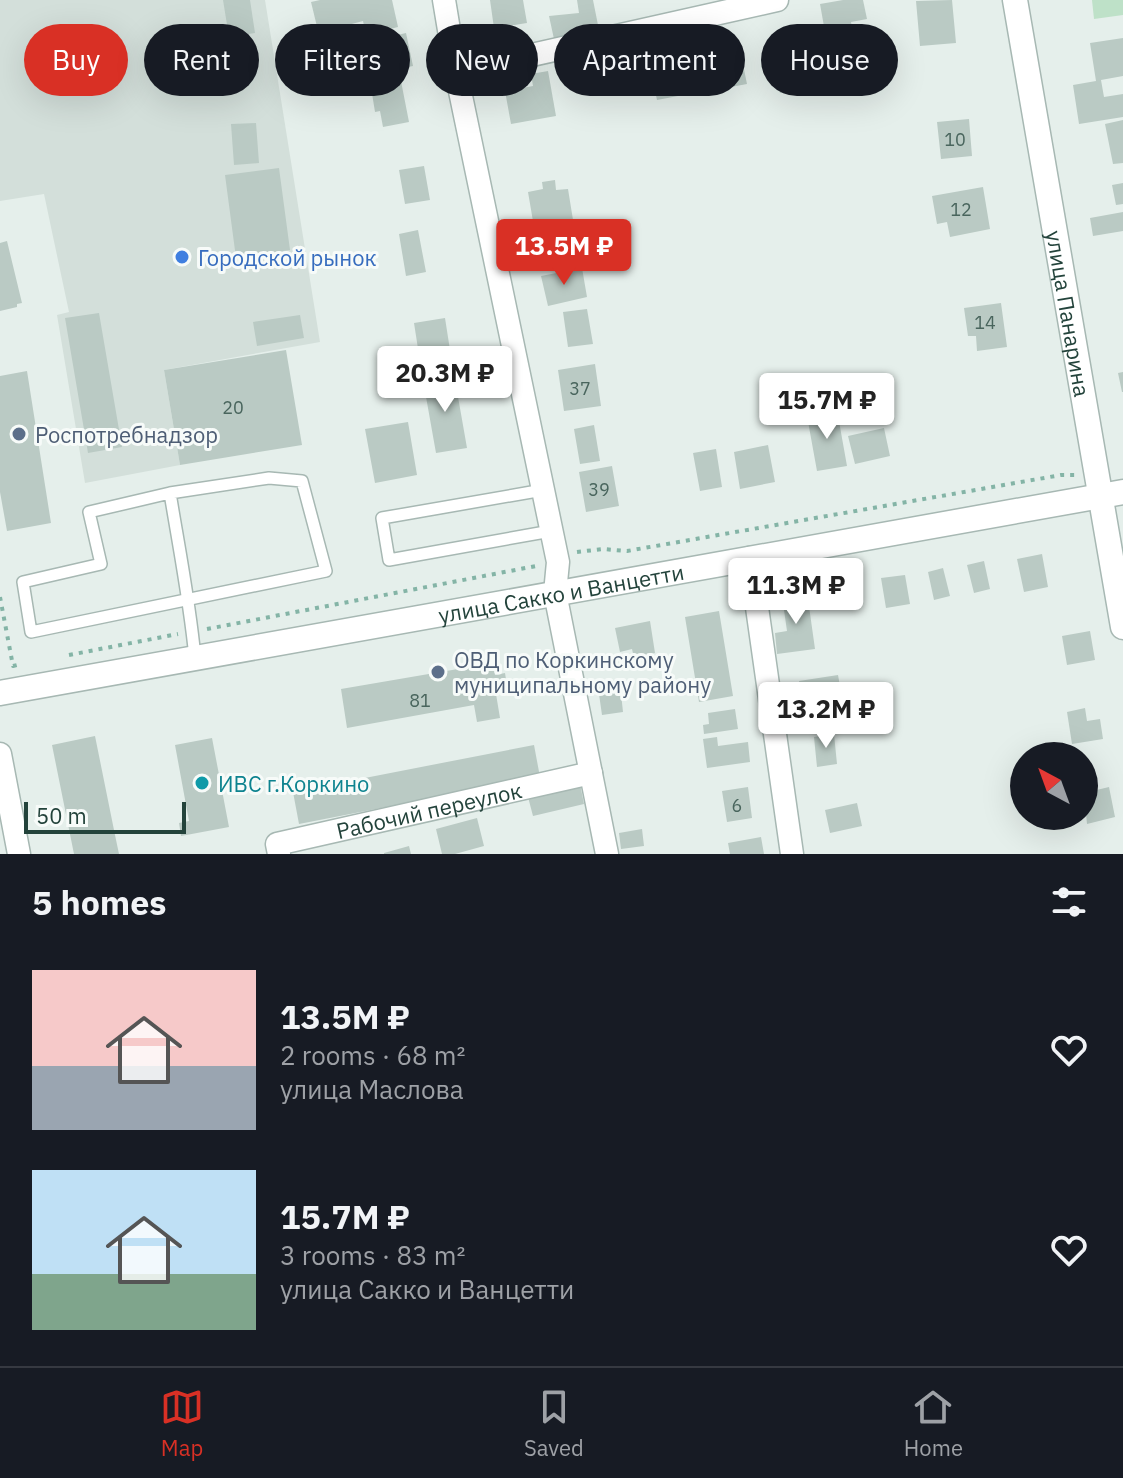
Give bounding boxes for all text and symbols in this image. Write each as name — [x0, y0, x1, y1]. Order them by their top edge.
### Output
chip: Buy — [24, 24, 128, 96]
chip: Rent — [144, 24, 259, 96]
chip: Filters — [275, 24, 410, 96]
chip: New — [426, 24, 538, 96]
chip: Apartment — [554, 24, 745, 96]
chip: House — [761, 24, 898, 96]
house number: 10 — [944, 128, 966, 151]
house number: 12 — [950, 198, 972, 221]
pin: 13.5M ₽ — [490, 219, 638, 287]
text: 13.5M ₽ — [514, 228, 614, 262]
street label: улица Панарина — [1040, 228, 1098, 399]
place label: Городской рынок — [198, 243, 377, 272]
marker: Городской рынок — [173, 248, 191, 266]
house number: 14 — [974, 311, 996, 334]
pin: 20.3M ₽ — [371, 346, 519, 414]
text: 20.3M ₽ — [395, 355, 495, 389]
pin: 15.7M ₽ — [753, 373, 901, 441]
house number: 37 — [569, 377, 591, 400]
text: 15.7M ₽ — [777, 382, 877, 416]
house number: 20 — [222, 396, 244, 419]
place label: Роспотребнадзор — [35, 420, 218, 449]
marker: Роспотребнадзор — [10, 425, 28, 443]
house number: 39 — [588, 478, 610, 501]
street label: улица Сакко и Ванцетти — [436, 556, 686, 629]
pin: 11.3M ₽ — [722, 558, 870, 626]
text: 11.3M ₽ — [746, 567, 846, 601]
place label: ОВД по Коркинскому муниципальному району — [454, 645, 711, 699]
marker: ОВД по Коркинскому муниципальному району — [429, 663, 447, 681]
pin: 13.2M ₽ — [752, 682, 900, 750]
house number: 81 — [409, 689, 431, 712]
text: 13.2M ₽ — [776, 691, 876, 725]
north arrow — [1010, 742, 1098, 830]
map controls — [1010, 742, 1098, 830]
place label: ИВС г.Коркино — [218, 769, 369, 798]
marker: ИВС г.Коркино — [193, 774, 211, 792]
street label: Рабочий переулок — [333, 775, 525, 845]
house number: 6 — [732, 794, 742, 817]
scale bar — [24, 798, 186, 834]
text: 50 m — [36, 801, 87, 830]
text: 5 homes — [32, 880, 167, 924]
icon: filters — [1047, 880, 1091, 924]
text: 13.5M ₽ — [280, 994, 410, 1038]
icon: home — [96, 1002, 192, 1098]
icon: heart — [1047, 1028, 1091, 1072]
text: 2 rooms · 68 m² — [280, 1038, 465, 1072]
text: улица Маслова — [280, 1072, 464, 1106]
text: 15.7M ₽ — [280, 1194, 410, 1238]
icon: home — [96, 1202, 192, 1298]
icon: heart — [1047, 1228, 1091, 1272]
text: 3 rooms · 83 m² — [280, 1238, 465, 1272]
text: улица Сакко и Ванцетти — [280, 1272, 574, 1306]
tab: Map — [160, 1385, 204, 1462]
tab: Saved — [524, 1385, 584, 1462]
tab: Home — [904, 1385, 963, 1462]

